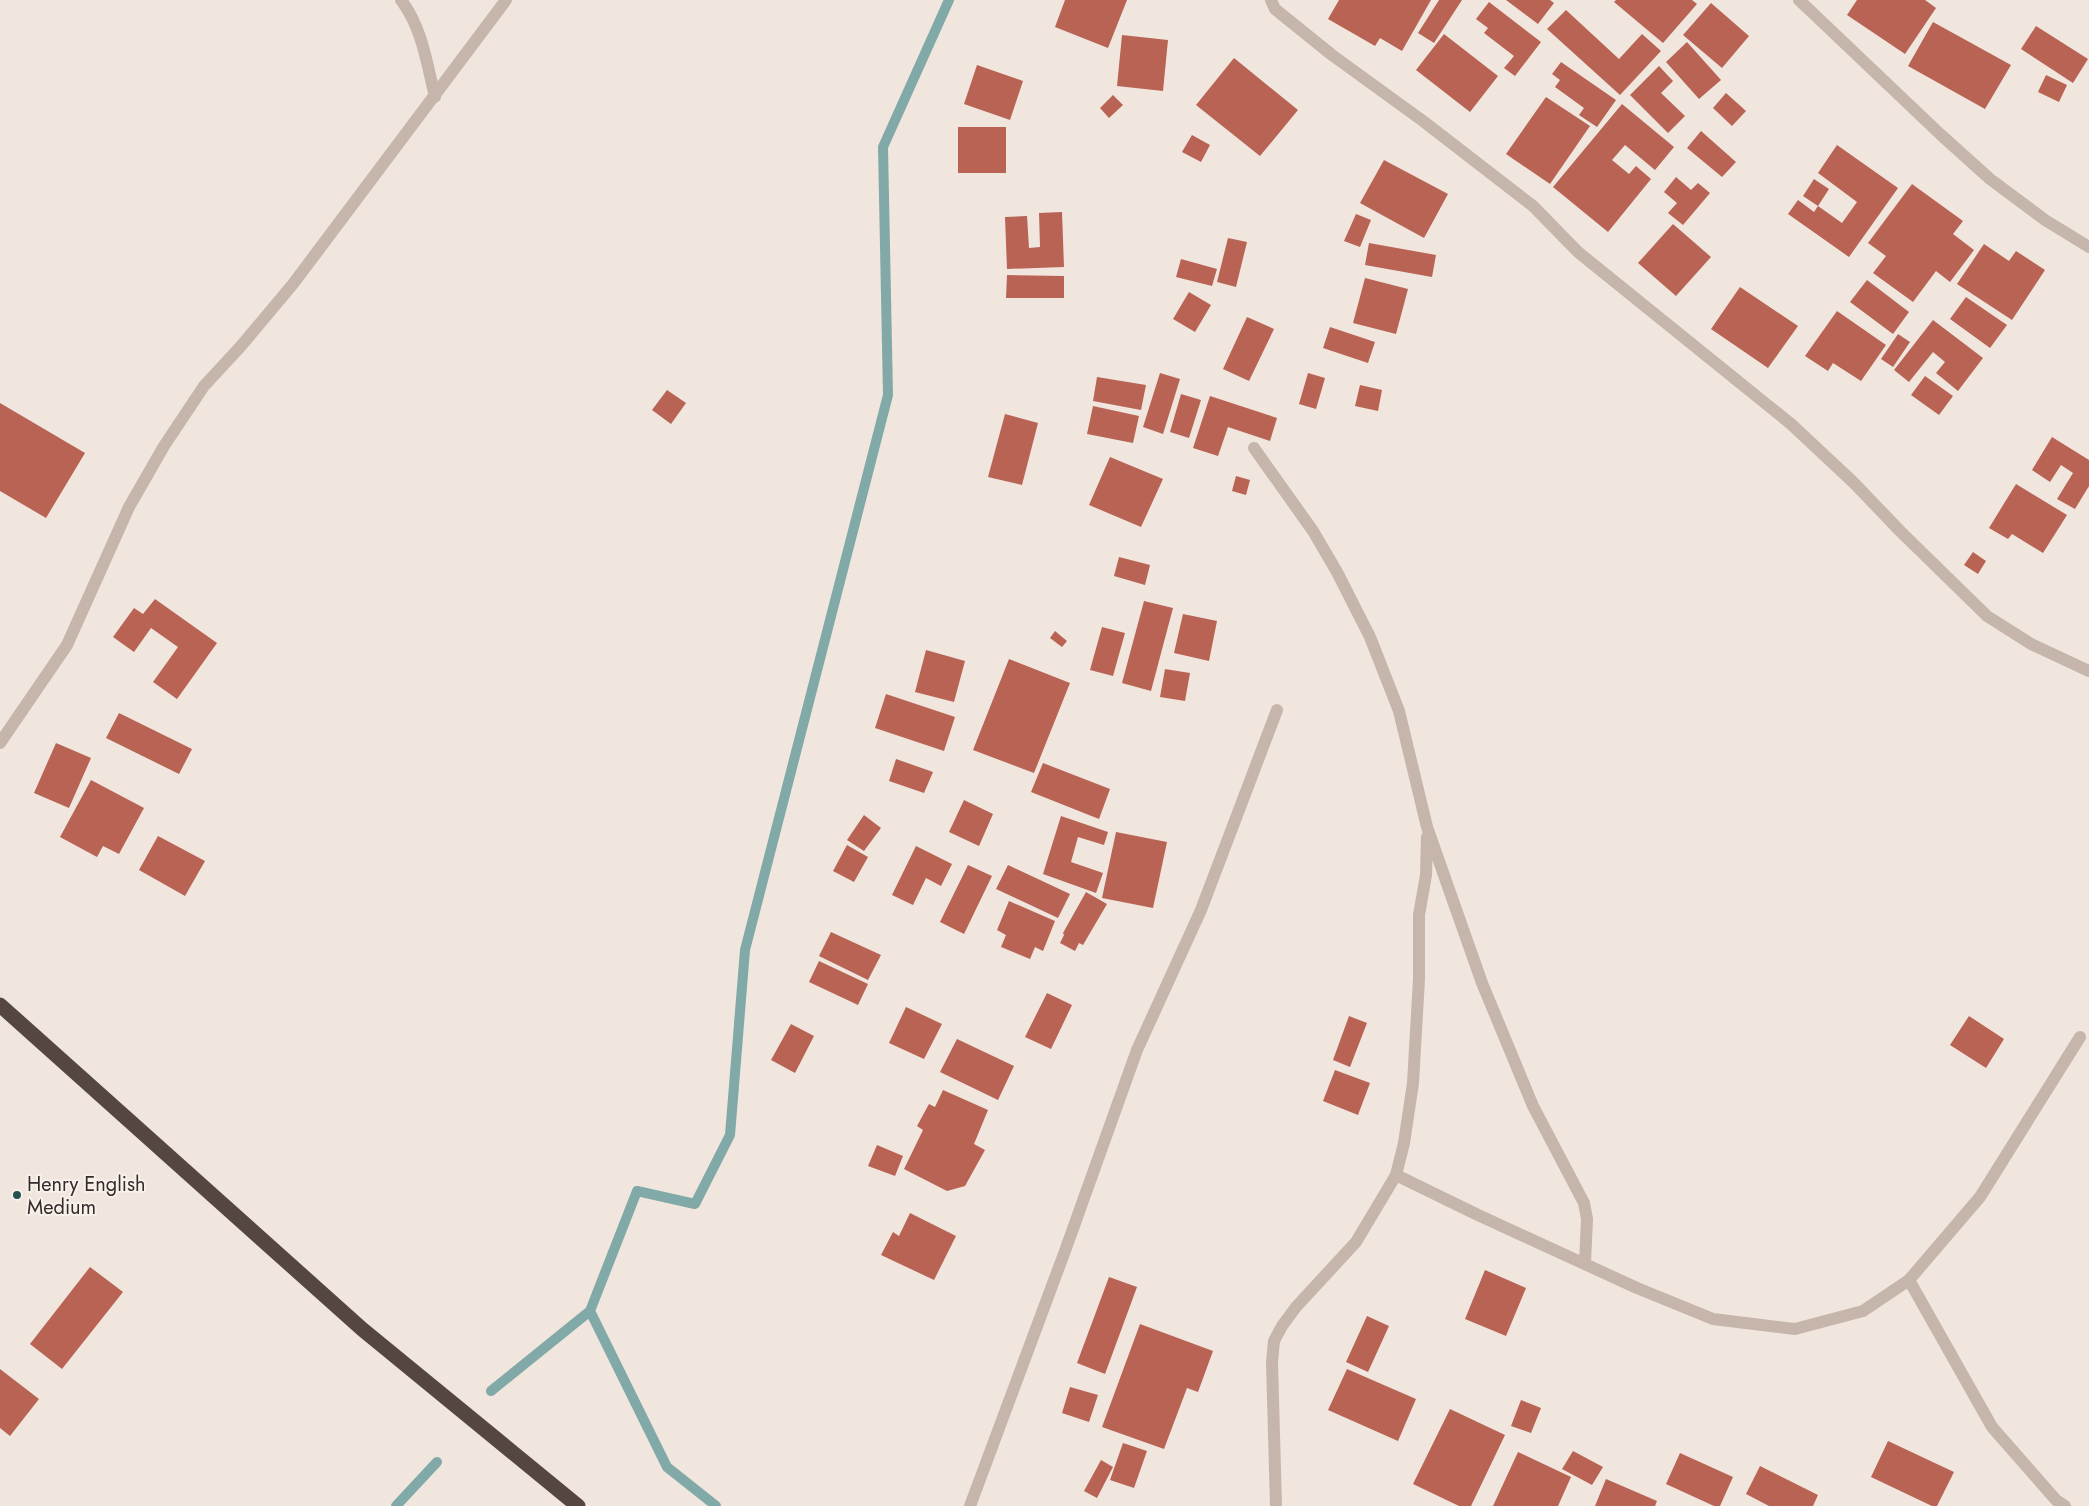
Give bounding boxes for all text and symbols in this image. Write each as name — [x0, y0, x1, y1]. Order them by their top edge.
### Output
place label: Henry English Medium — [27, 1170, 146, 1222]
marker: Henry English Medium — [11, 1189, 23, 1201]

